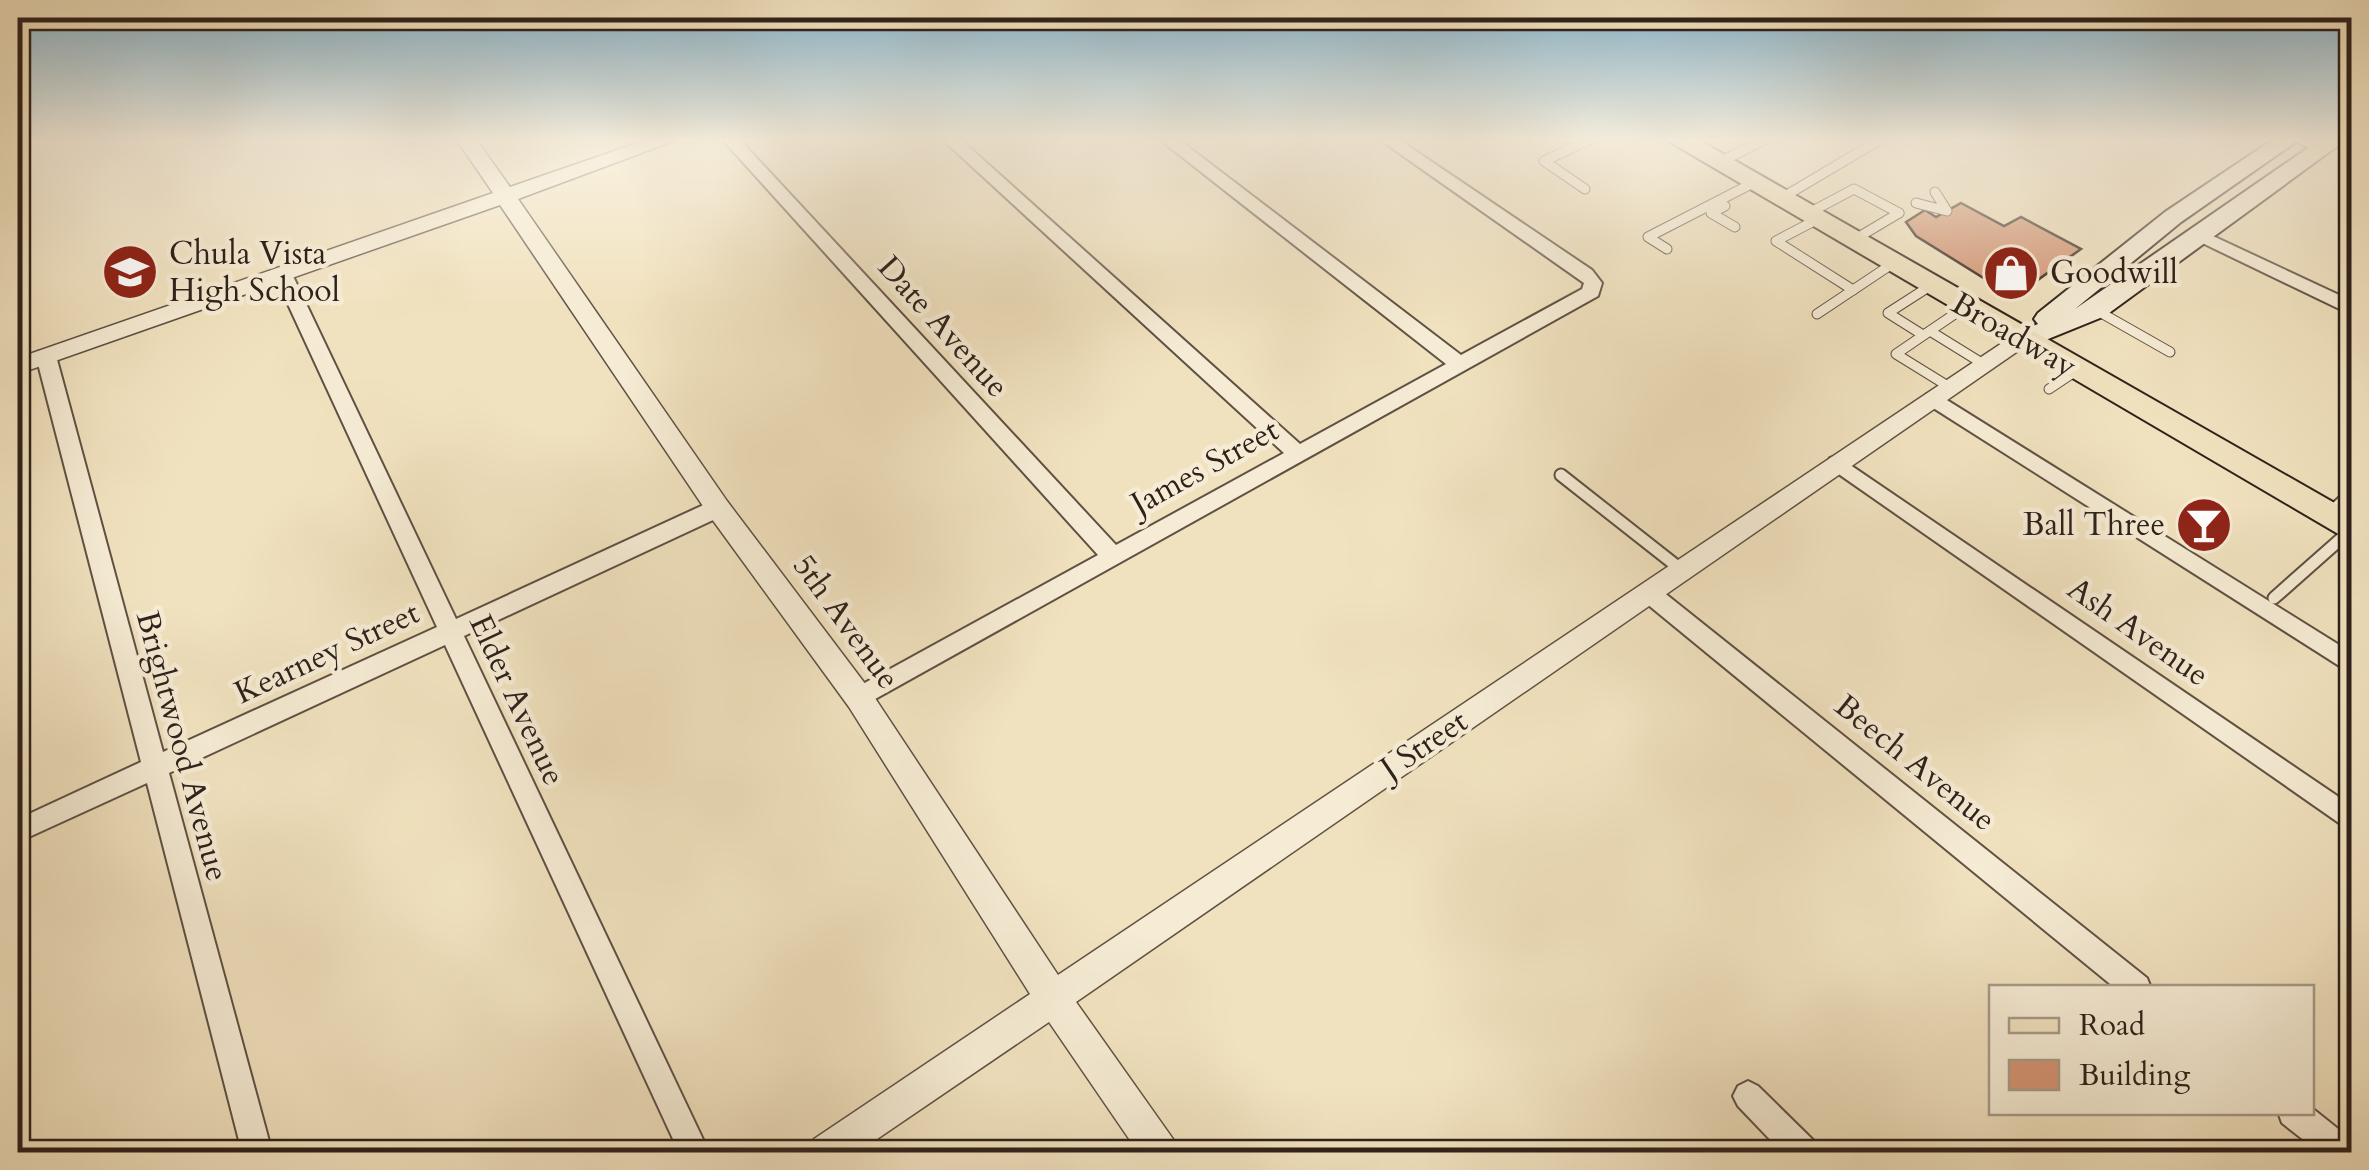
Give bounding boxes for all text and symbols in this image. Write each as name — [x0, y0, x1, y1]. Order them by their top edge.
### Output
place label: Chula Vista High School — [169, 232, 340, 313]
school or university icon: Chula Vista High School — [100, 242, 160, 302]
shop icon: Goodwill — [1981, 243, 2041, 303]
street label: Date Avenue — [867, 247, 1019, 407]
place label: Goodwill — [2050, 251, 2178, 295]
street label: Broadway — [1943, 281, 2085, 389]
street label: James Street — [1120, 408, 1287, 528]
bar icon: Ball Three — [2174, 495, 2234, 555]
place label: Ball Three — [2023, 503, 2165, 547]
street label: 5th Avenue — [782, 546, 910, 698]
street label: Ash Avenue — [2058, 567, 2218, 697]
street label: Kearney Street — [228, 591, 426, 715]
street label: Brightwood Avenue — [125, 606, 239, 886]
street label: Elder Avenue — [458, 608, 576, 792]
street label: Beech Avenue — [1825, 684, 2005, 842]
street label: J Street — [1368, 700, 1476, 792]
legend — [1989, 985, 2314, 1115]
text: Road — [2079, 1005, 2145, 1046]
text: Building — [2079, 1055, 2190, 1096]

